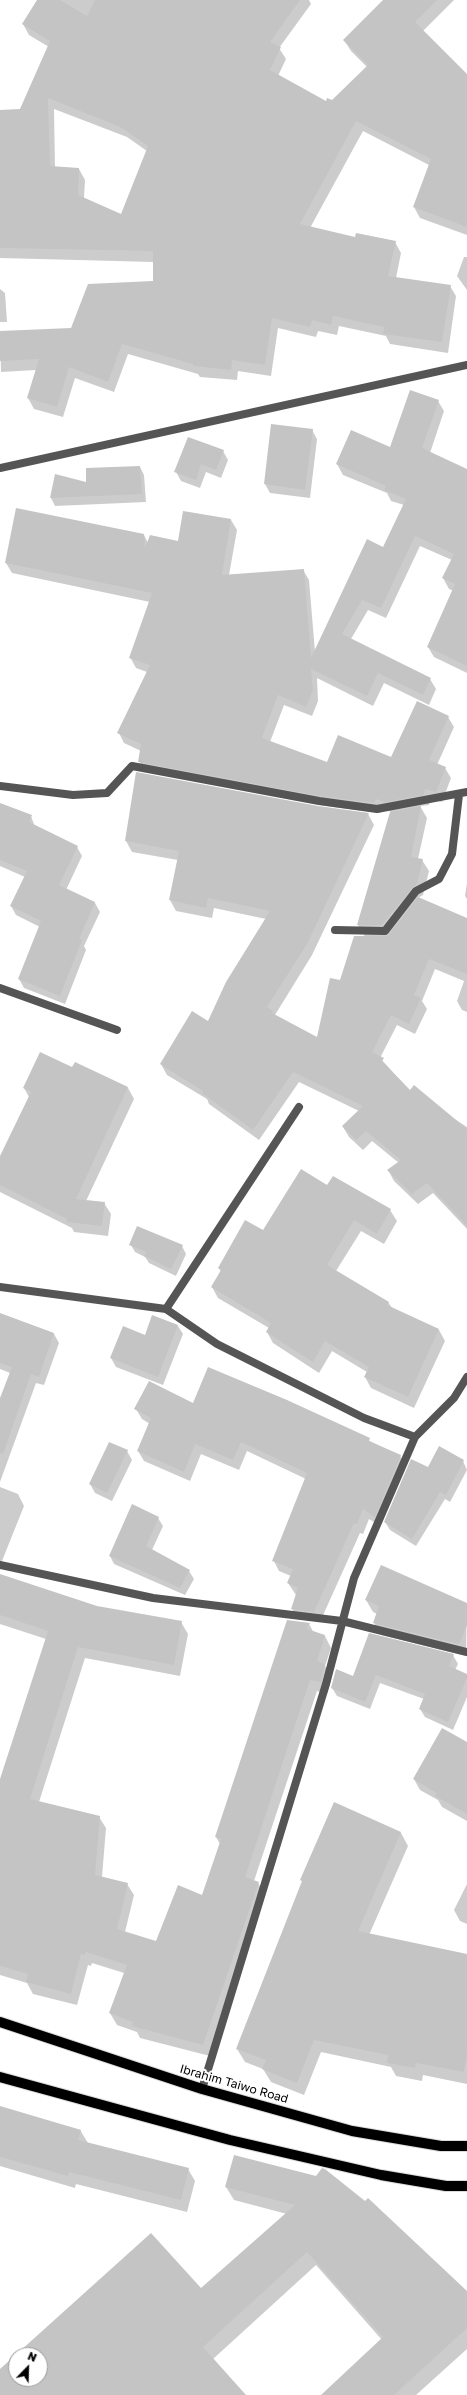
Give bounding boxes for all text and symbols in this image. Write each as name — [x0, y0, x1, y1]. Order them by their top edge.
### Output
street label: Ibrahim Taiwo Road — [178, 2062, 290, 2106]
north arrow — [8, 2347, 48, 2387]
text: N — [26, 2349, 39, 2364]

